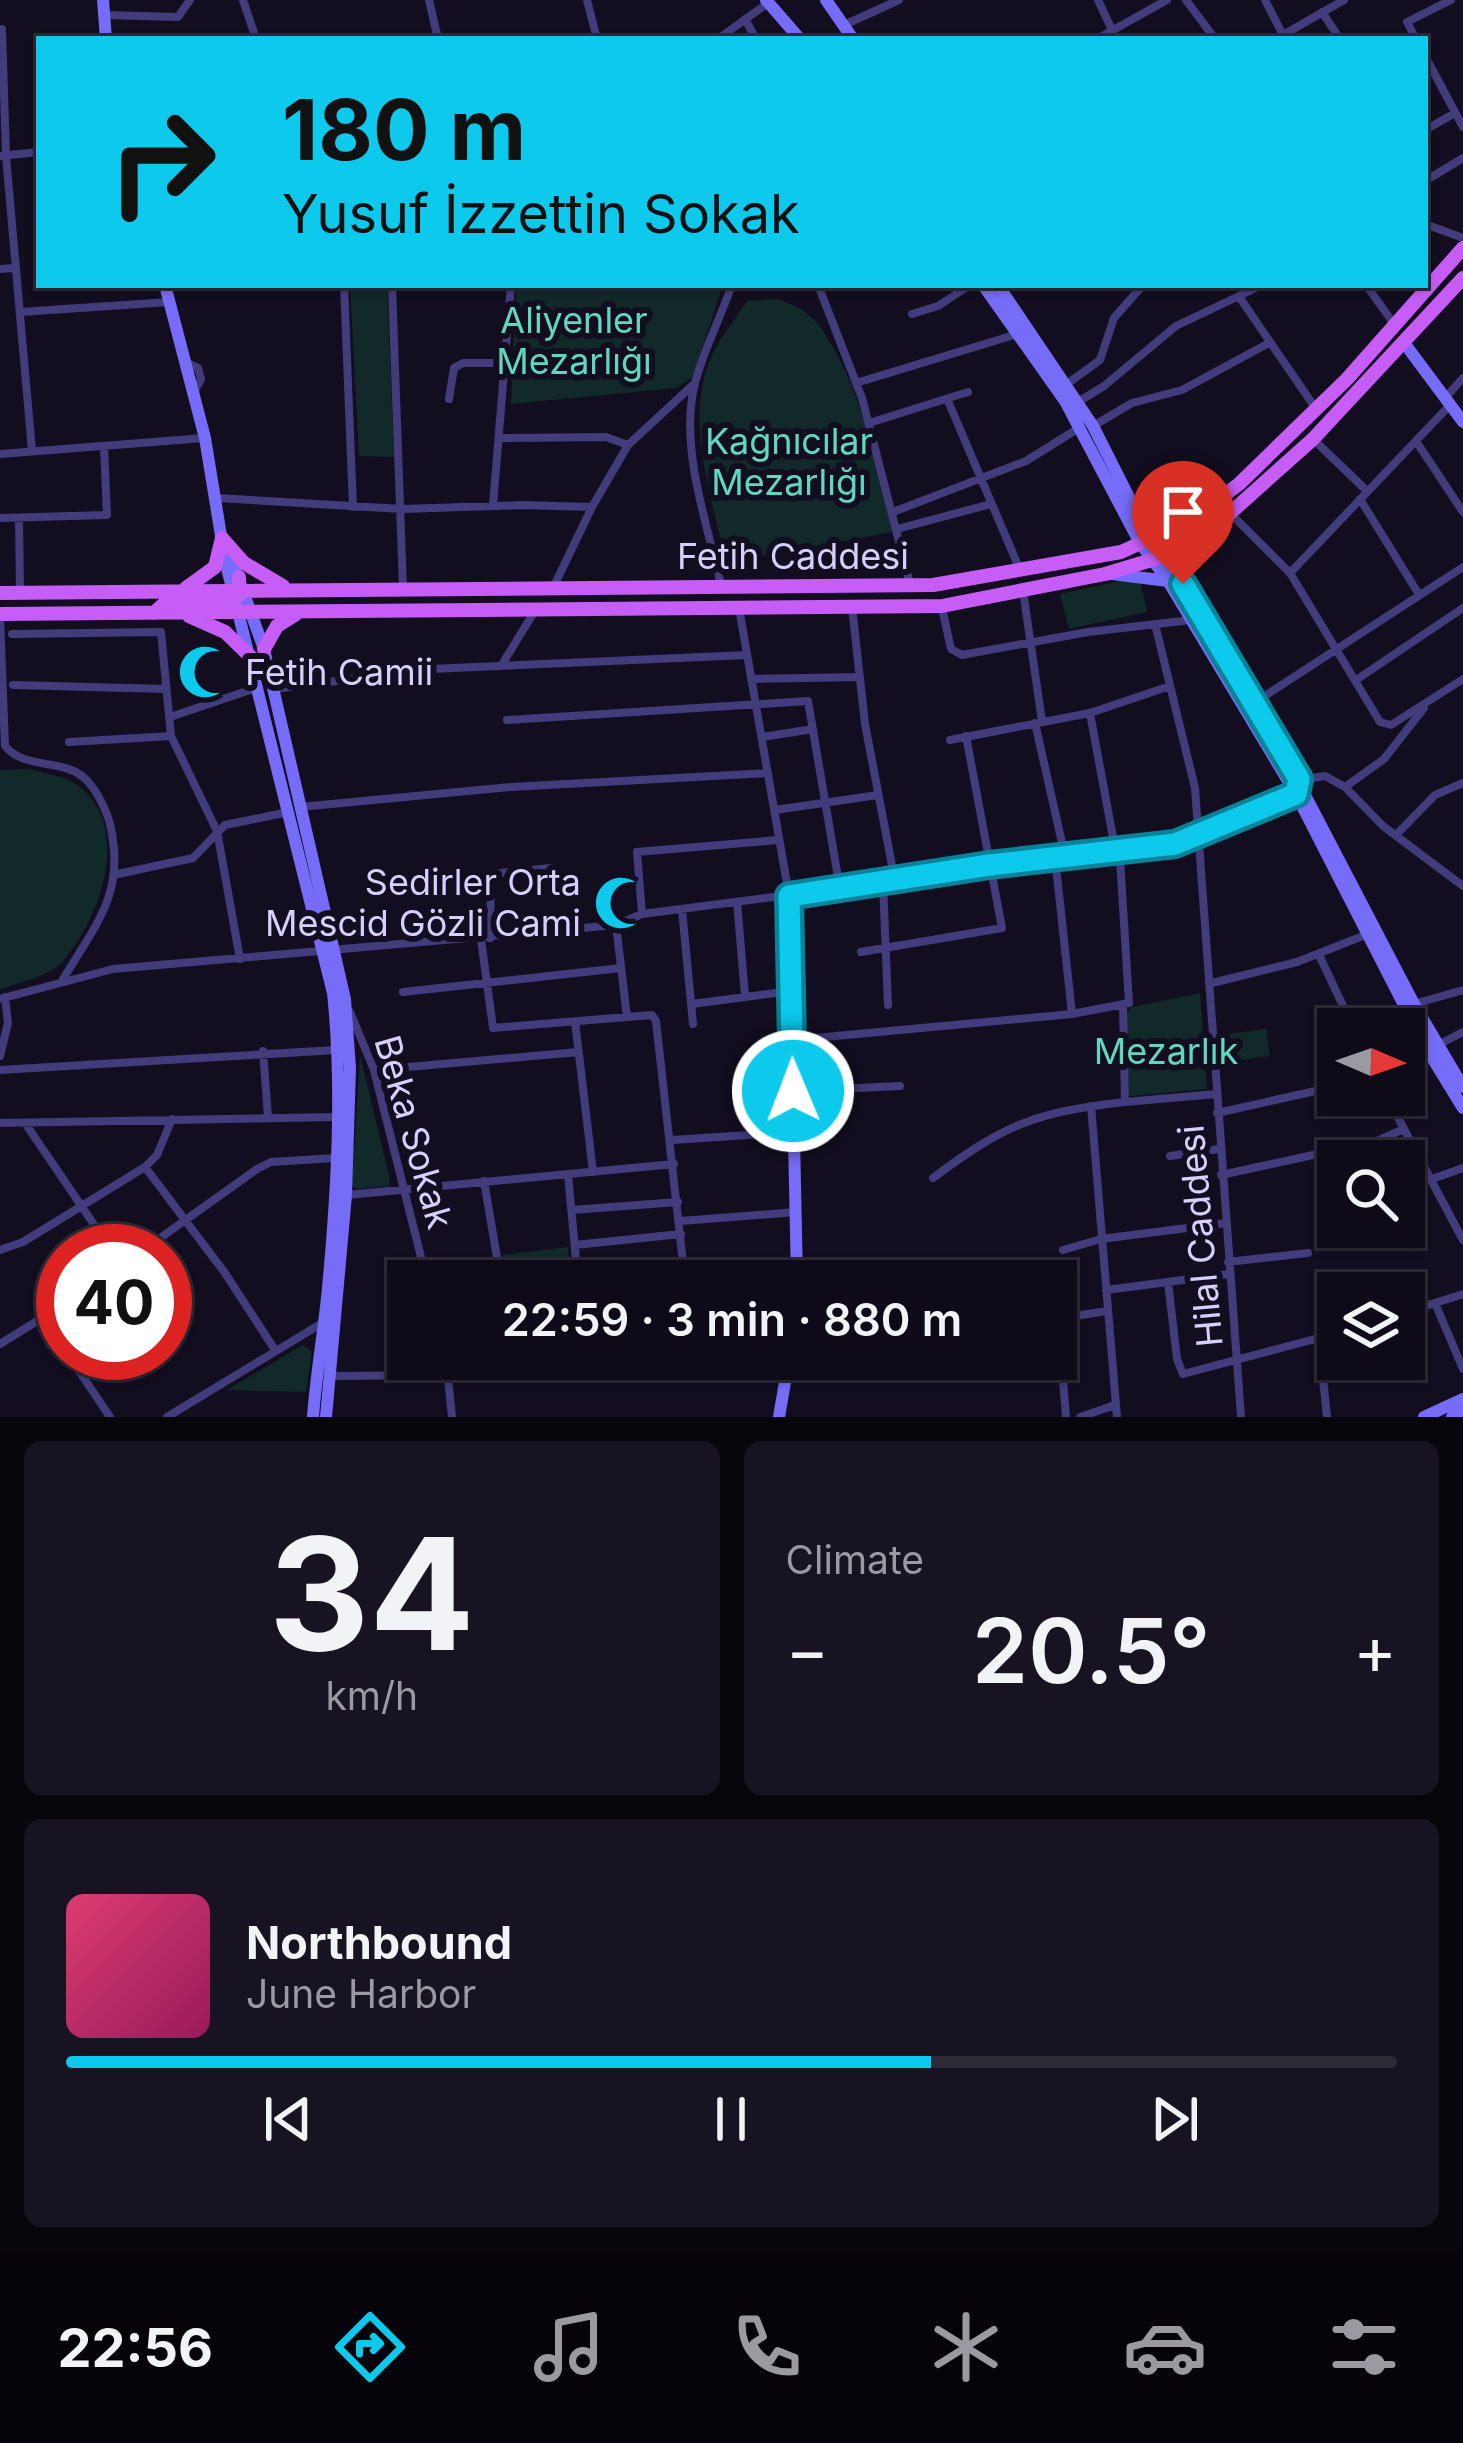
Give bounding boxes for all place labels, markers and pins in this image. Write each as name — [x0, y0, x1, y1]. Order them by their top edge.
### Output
pin — [1132, 461, 1234, 584]
mosque icon: Fetih Camii — [176, 643, 234, 701]
place label: Fetih Camii — [245, 650, 433, 694]
place label: Sedirler Orta Mescid Gözli Cami — [265, 860, 581, 945]
mosque icon: Sedirler Orta Mescid Gözli Cami — [592, 874, 650, 932]

